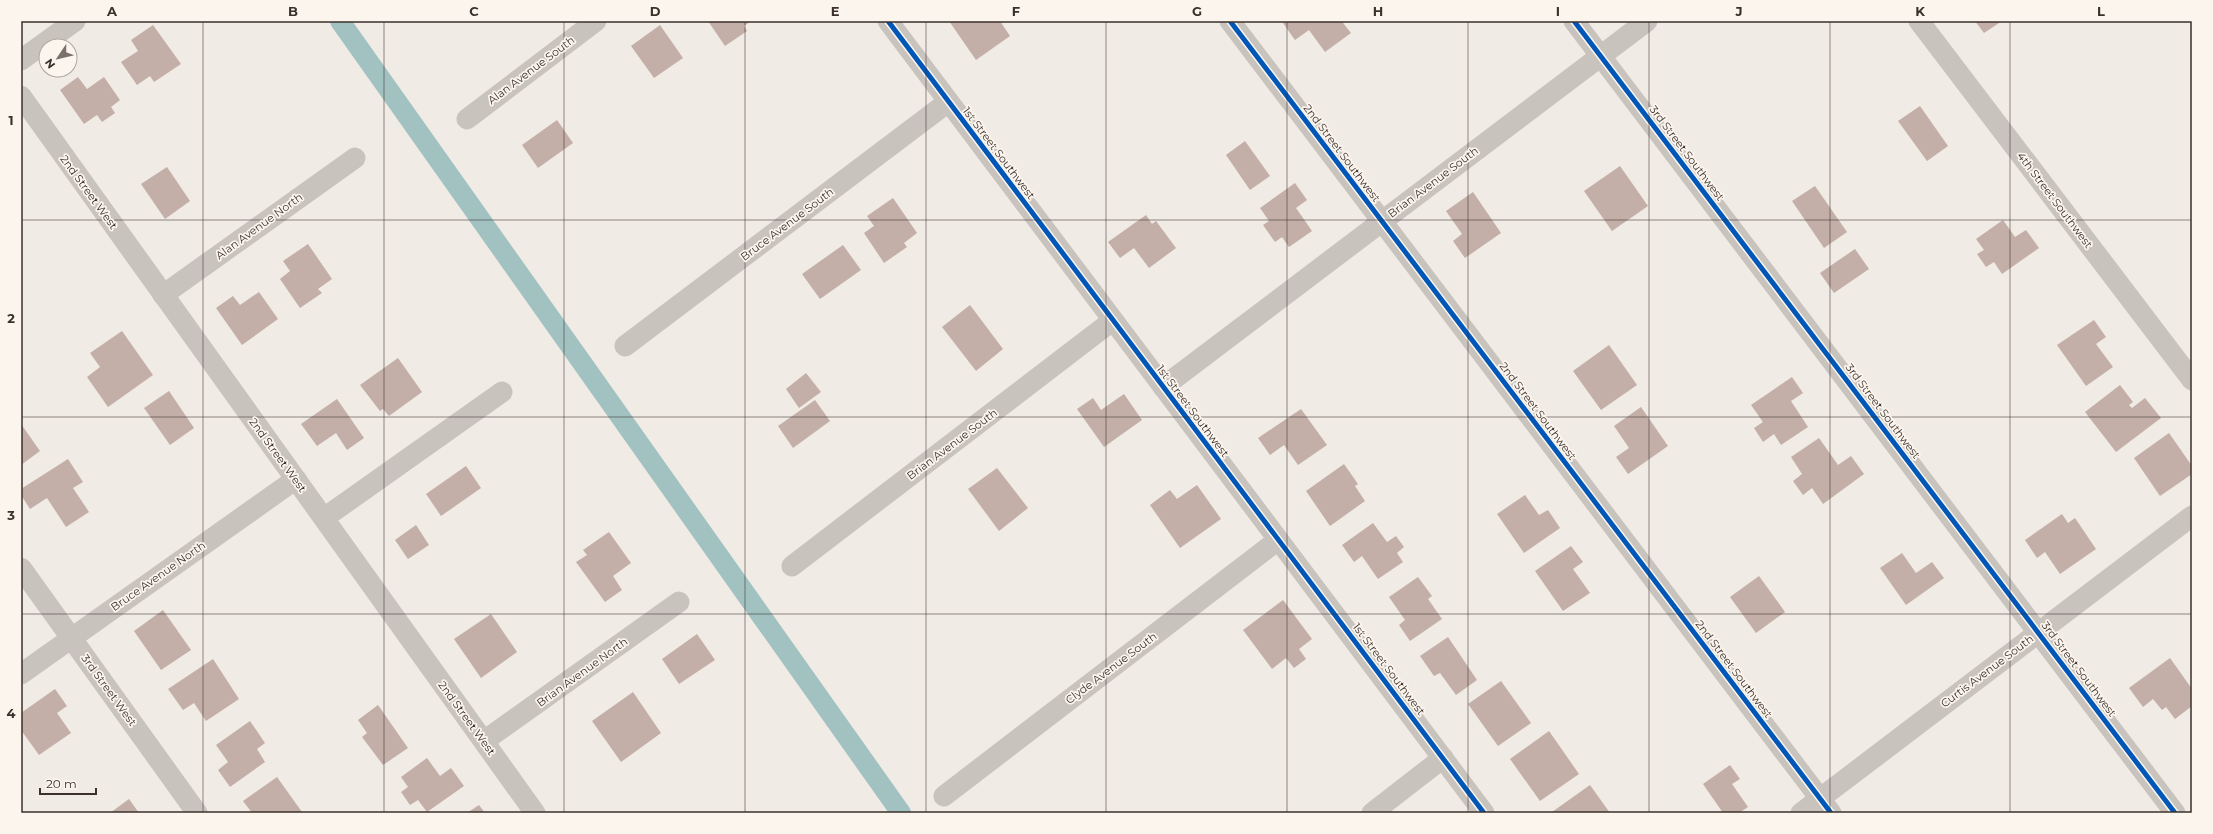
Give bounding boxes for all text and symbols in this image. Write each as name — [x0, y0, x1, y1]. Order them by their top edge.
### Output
text: A — [106, 3, 118, 19]
text: B — [288, 3, 298, 19]
text: C — [469, 3, 479, 19]
text: D — [650, 3, 661, 19]
text: E — [831, 3, 840, 19]
text: F — [1012, 3, 1020, 19]
text: G — [1192, 3, 1202, 19]
text: H — [1373, 3, 1383, 19]
text: I — [1556, 3, 1560, 19]
text: J — [1734, 3, 1743, 19]
text: K — [1915, 3, 1925, 19]
text: L — [2097, 3, 2105, 19]
street label: Alan Avenue South — [485, 33, 577, 107]
north arrow — [38, 38, 78, 78]
text: N — [42, 56, 58, 71]
street label: 2nd Street Southwest — [1301, 101, 1384, 205]
street label: 3rd Street Southwest — [1647, 103, 1728, 204]
street label: 1st Street Southwest — [960, 104, 1039, 202]
text: 1 — [8, 112, 14, 128]
street label: Brian Avenue South — [1385, 143, 1481, 221]
street label: 4th Street Southwest — [2014, 149, 2096, 251]
street label: 2nd Street West — [57, 152, 121, 232]
street label: Bruce Avenue South — [738, 184, 836, 264]
street label: Alan Avenue North — [213, 190, 305, 262]
text: 2 — [7, 310, 15, 326]
street label: 2nd Street Southwest — [1497, 359, 1580, 463]
street label: 3rd Street Southwest — [1843, 361, 1924, 462]
street label: 1st Street Southwest — [1154, 362, 1233, 460]
street label: Brian Avenue South — [904, 405, 1000, 483]
street label: 2nd Street West — [246, 415, 310, 495]
text: 3 — [6, 507, 15, 523]
street label: Bruce Avenue North — [108, 538, 208, 614]
street label: 2nd Street Southwest — [1693, 617, 1776, 721]
street label: 3rd Street Southwest — [2039, 619, 2120, 720]
street label: 1st Street Southwest — [1350, 620, 1429, 718]
street label: Clyde Avenue South — [1063, 629, 1159, 707]
street label: Curtis Avenue South — [1938, 632, 2036, 710]
street label: Brian Avenue North — [534, 634, 630, 710]
street label: 3rd Street West — [78, 651, 140, 729]
street label: 2nd Street West — [435, 678, 499, 758]
text: 4 — [7, 705, 16, 721]
scale bar — [40, 770, 96, 796]
text: 20 m — [46, 776, 77, 791]

